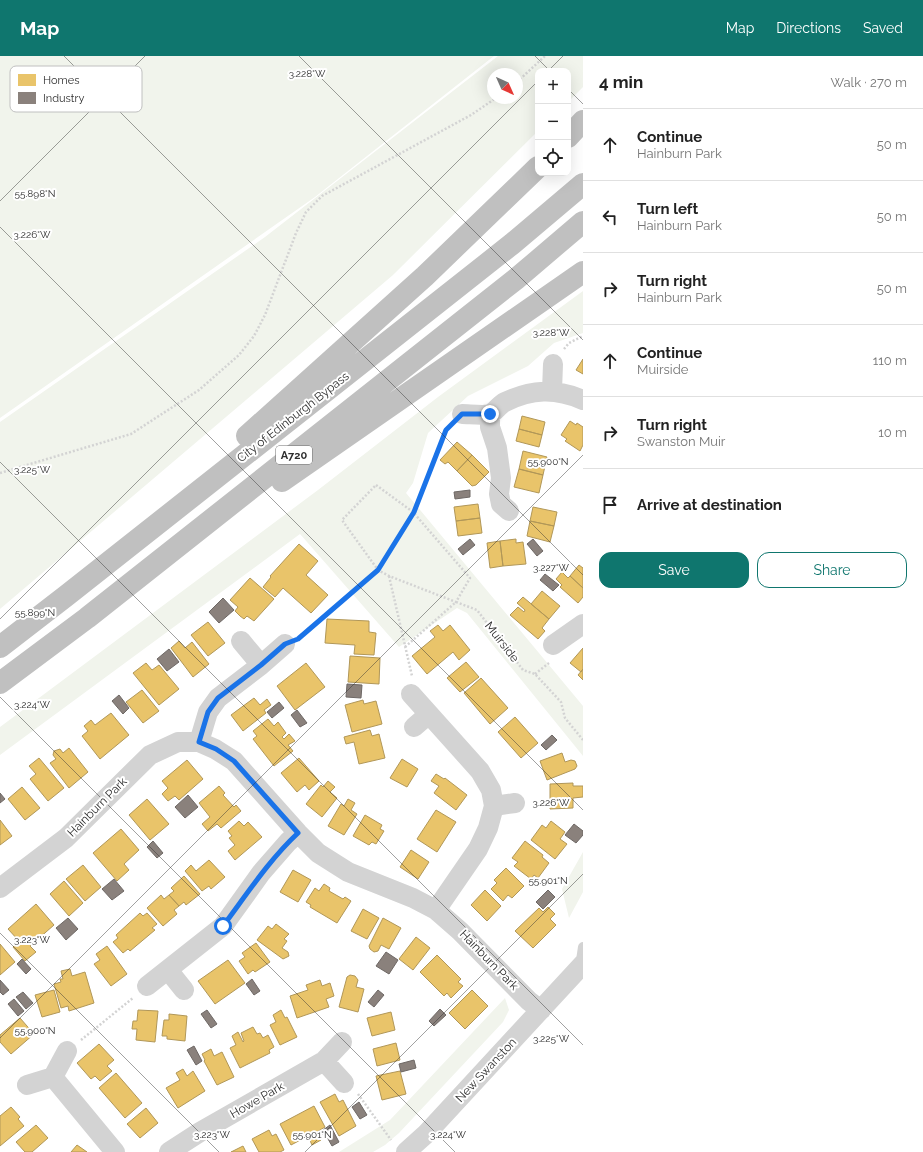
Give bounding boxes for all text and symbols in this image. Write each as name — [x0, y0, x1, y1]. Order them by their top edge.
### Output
text: Map — [20, 17, 59, 39]
text: Map — [726, 20, 754, 36]
text: Directions — [776, 20, 841, 36]
text: Saved — [863, 20, 903, 36]
legend — [10, 66, 142, 112]
text: 3.228°W — [289, 68, 326, 79]
north arrow — [487, 68, 523, 104]
map controls — [535, 68, 571, 176]
button: + — [535, 68, 571, 104]
text: 4 min — [599, 72, 643, 92]
text: Homes — [43, 74, 79, 87]
text: Walk · 270 m — [831, 75, 907, 90]
text: Industry — [43, 92, 84, 105]
button: − — [535, 104, 571, 140]
text: Continue — [637, 128, 702, 146]
icon: ahead — [599, 134, 621, 156]
text: 50 m — [877, 137, 907, 152]
button: locate — [535, 140, 571, 176]
text: Hainburn Park — [637, 146, 722, 161]
text: 55.898°N — [15, 188, 55, 199]
text: Turn left — [637, 200, 698, 218]
icon: left — [599, 206, 621, 228]
text: 50 m — [877, 209, 907, 224]
text: Hainburn Park — [637, 218, 722, 233]
text: 3.226°W — [14, 229, 51, 240]
text: Turn right — [637, 272, 707, 290]
icon: right — [599, 278, 621, 300]
text: 50 m — [877, 281, 907, 296]
text: Hainburn Park — [637, 290, 722, 305]
text: 3.228°W — [533, 327, 570, 338]
text: Continue — [637, 344, 702, 362]
icon: ahead — [599, 350, 621, 372]
text: 110 m — [873, 353, 907, 368]
text: Muirside — [637, 362, 688, 377]
street label: City of Edinburgh Bypass — [234, 369, 352, 465]
route end — [481, 405, 499, 423]
text: Turn right — [637, 416, 707, 434]
icon: right — [599, 422, 621, 444]
text: 10 m — [878, 425, 907, 440]
text: Swanston Muir — [637, 434, 725, 449]
road number: A720 — [276, 446, 312, 464]
text: 55.900°N — [527, 456, 569, 467]
text: 3.225°W — [14, 464, 51, 475]
icon: arrive — [599, 494, 621, 516]
text: Arrive at destination — [637, 496, 782, 514]
button: Save — [599, 552, 749, 588]
button: Share — [757, 552, 907, 588]
text: 3.227°W — [533, 562, 570, 573]
text: 55.899°N — [15, 607, 55, 618]
street label: Muirside — [482, 619, 522, 665]
text: 3.224°W — [14, 699, 51, 710]
street label: Hainburn Park — [64, 774, 130, 840]
text: 3.226°W — [533, 797, 570, 808]
text: 55.901°N — [528, 875, 568, 886]
route start — [214, 917, 232, 935]
street label: Hainburn Park — [457, 927, 522, 993]
text: 3.223°W — [14, 934, 50, 945]
text: 55.900°N — [14, 1025, 56, 1036]
text: 3.225°W — [533, 1033, 570, 1044]
street label: New Swanston — [453, 1035, 519, 1105]
street label: Howe Park — [228, 1079, 287, 1121]
text: 3.223°W — [194, 1129, 230, 1140]
text: 55.901°N — [292, 1129, 332, 1140]
text: 3.224°W — [430, 1129, 467, 1140]

